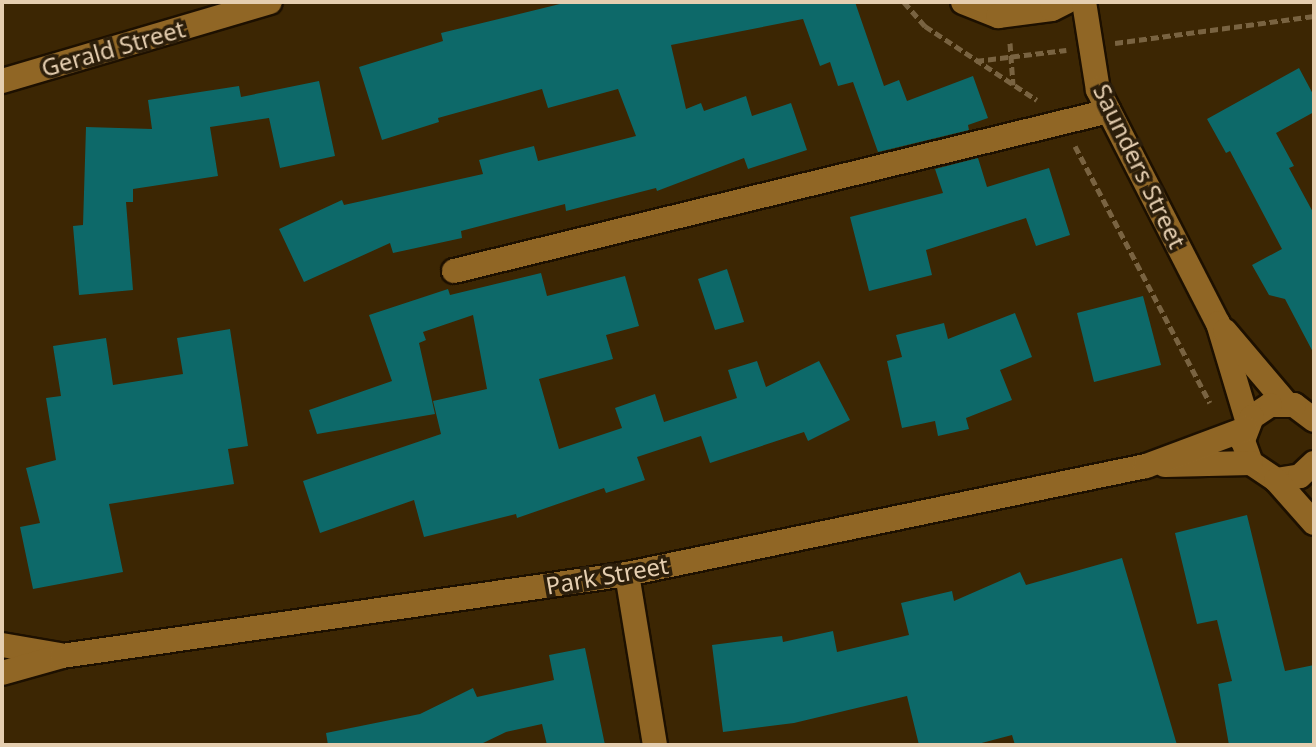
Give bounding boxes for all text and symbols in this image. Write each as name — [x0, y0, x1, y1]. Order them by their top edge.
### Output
street label: Gerald Street — [38, 14, 188, 82]
street label: Saunders Street — [1088, 79, 1192, 253]
street label: Park Street — [543, 550, 671, 600]

